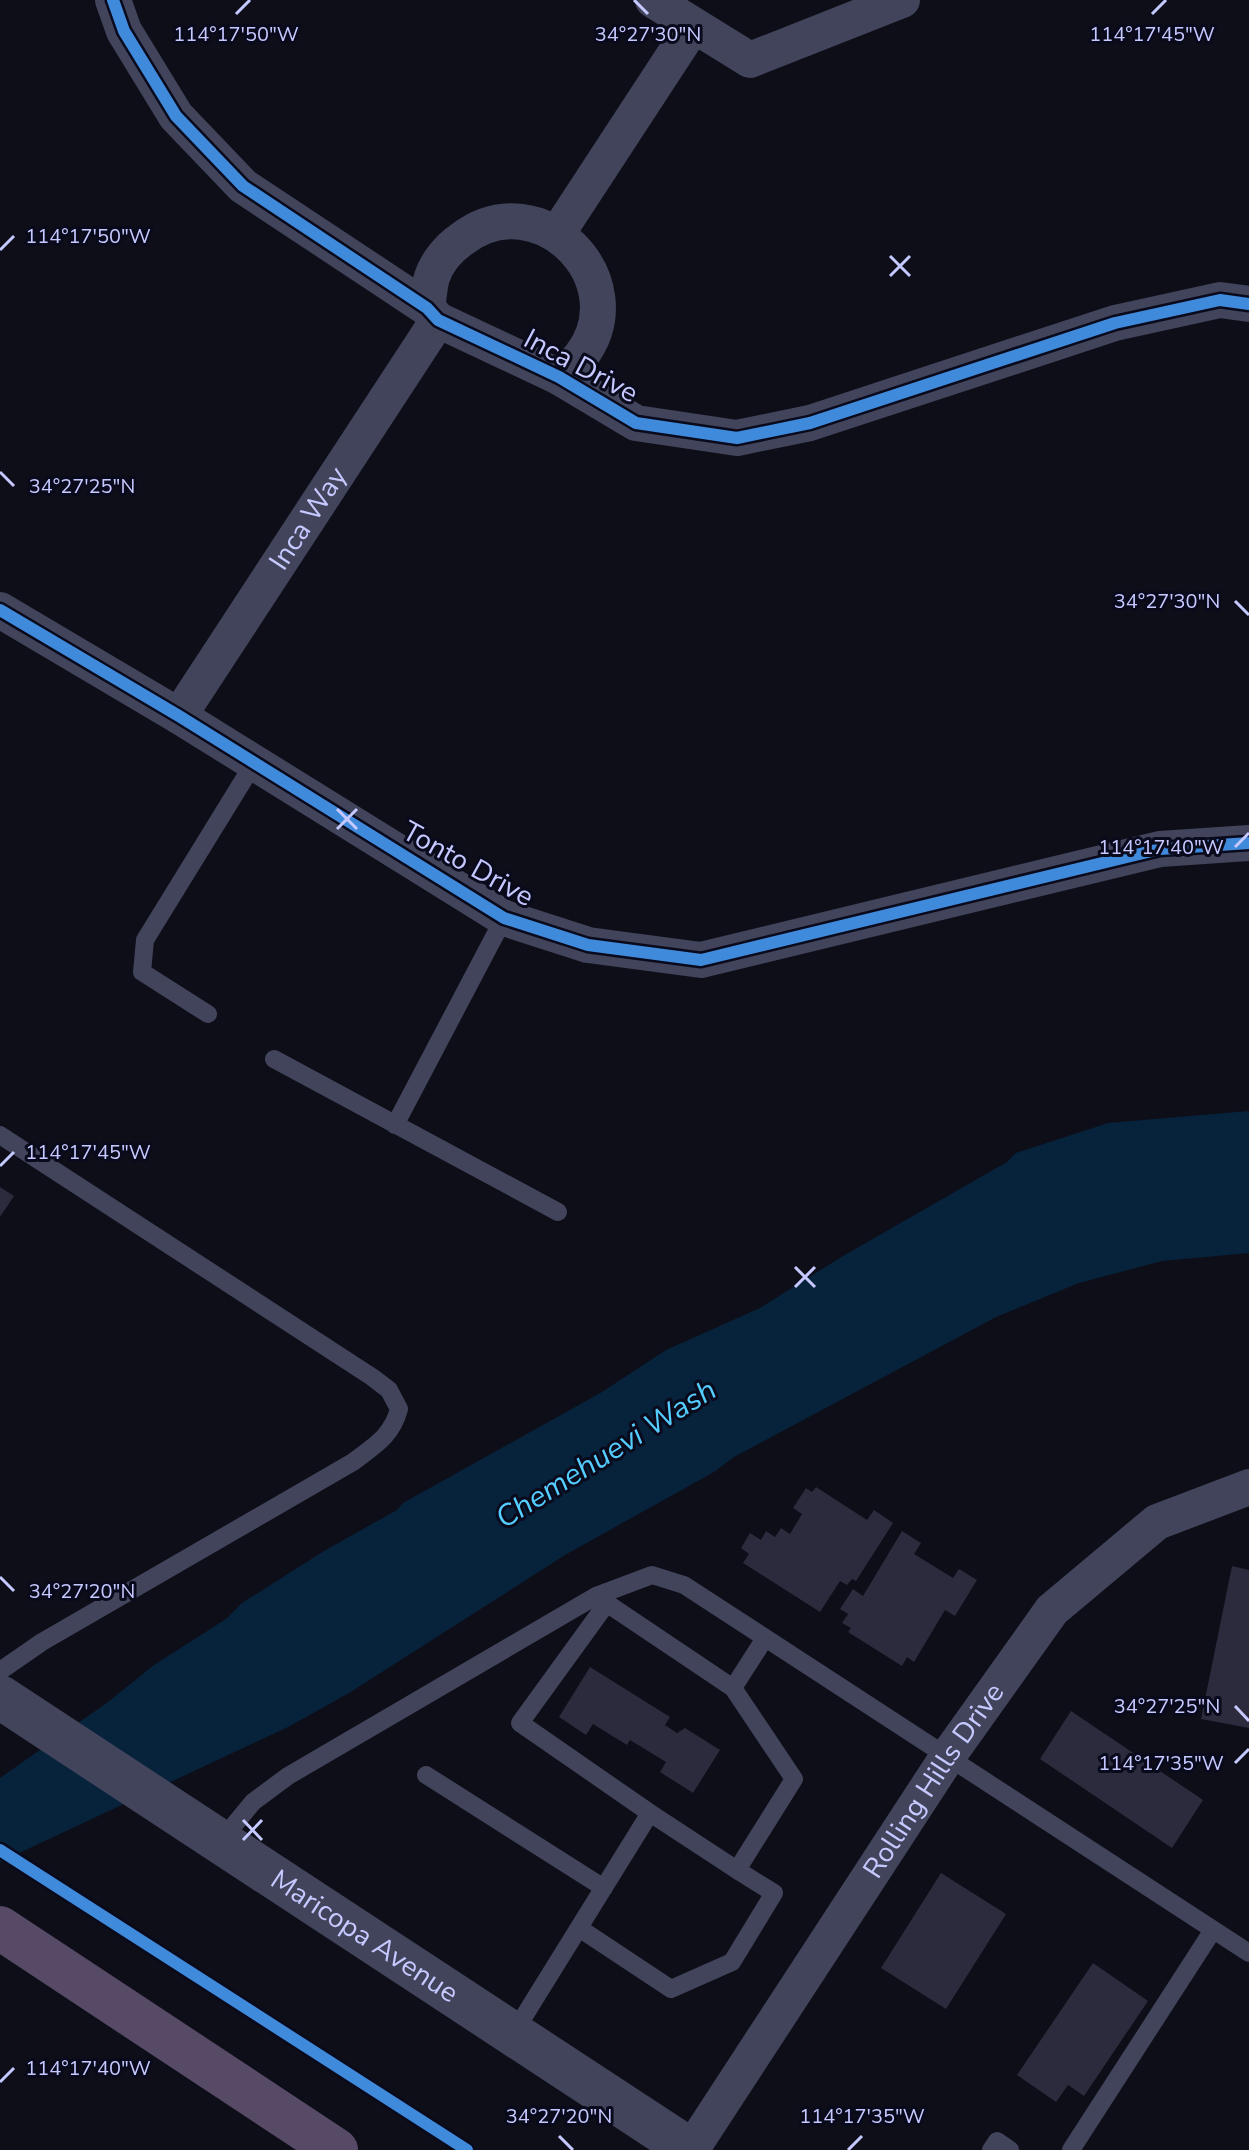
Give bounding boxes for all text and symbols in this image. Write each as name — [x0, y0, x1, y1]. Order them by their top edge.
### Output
text: 114°17'50"W — [173, 21, 299, 48]
text: 34°27'30"N — [595, 21, 701, 48]
text: 114°17'45"W — [1089, 21, 1215, 48]
text: 114°17'50"W — [25, 223, 151, 250]
street label: Inca Drive — [517, 320, 645, 412]
street label: Inca Way — [260, 459, 356, 578]
text: 34°27'25"N — [29, 473, 135, 500]
text: 34°27'30"N — [1114, 588, 1220, 615]
street label: Tonto Drive — [395, 812, 541, 916]
text: 114°17'40"W — [1098, 834, 1224, 861]
text: 114°17'45"W — [25, 1139, 151, 1166]
water label: Chemehuevi Wash — [488, 1370, 724, 1538]
text: 34°27'20"N — [29, 1578, 135, 1605]
street label: Rolling Hills Drive — [854, 1675, 1013, 1886]
text: 34°27'25"N — [1114, 1693, 1220, 1720]
text: 114°17'35"W — [1098, 1750, 1224, 1777]
street label: Maricopa Avenue — [263, 1861, 466, 2012]
text: 114°17'40"W — [25, 2055, 151, 2082]
text: 34°27'20"N — [506, 2103, 612, 2130]
text: 114°17'35"W — [799, 2103, 925, 2130]

